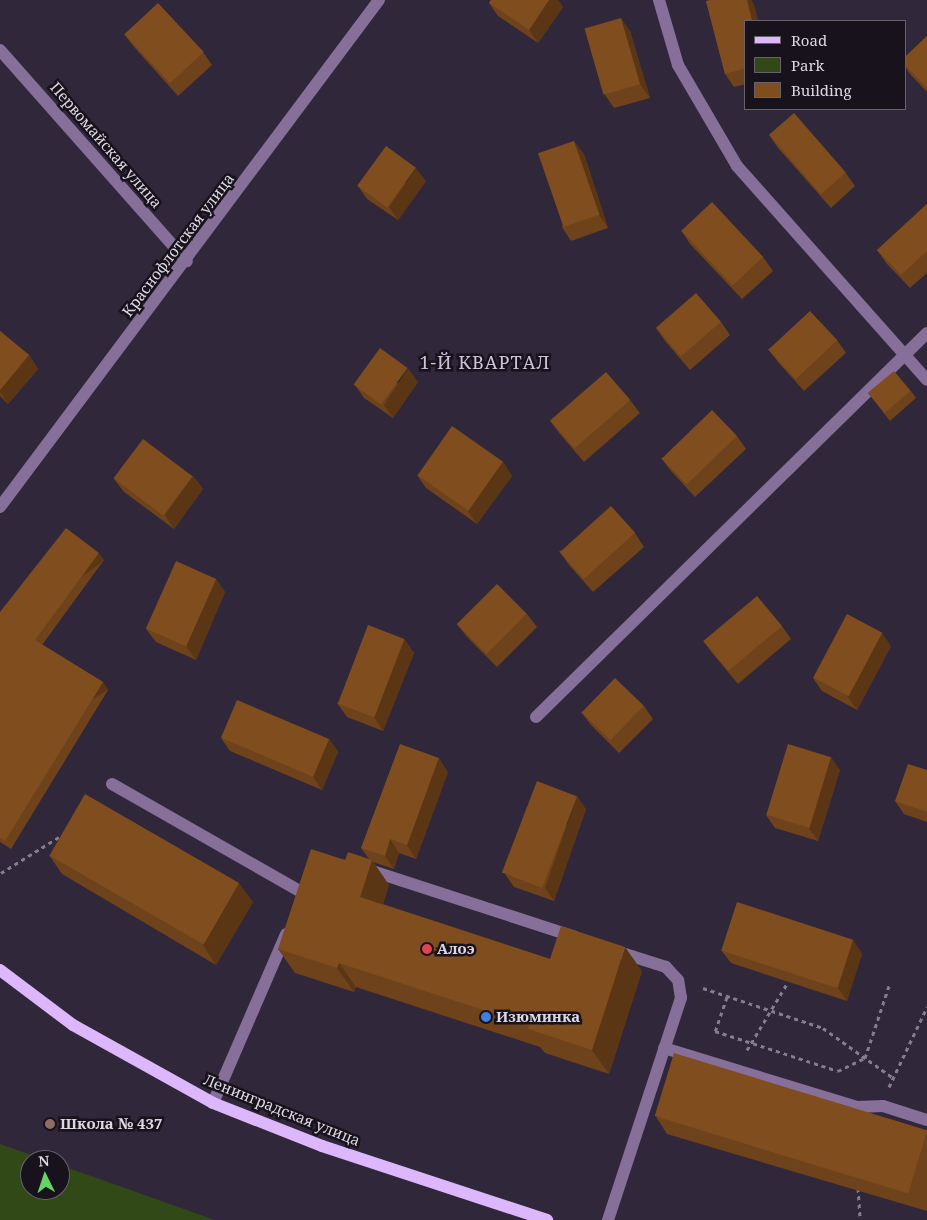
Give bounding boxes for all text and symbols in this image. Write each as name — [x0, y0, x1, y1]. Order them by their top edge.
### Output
legend — [744, 20, 907, 110]
text: Road — [791, 30, 827, 50]
text: Park — [791, 55, 824, 75]
street label: Первомайская улица — [46, 78, 166, 212]
text: Building — [791, 80, 852, 100]
street label: Краснофлотская улица — [118, 170, 238, 320]
district label: 1-Й КВАРТАЛ — [418, 351, 552, 373]
place label: Алоэ — [437, 940, 475, 958]
marker: Алоэ — [421, 943, 433, 955]
place label: Изюминка — [496, 1008, 580, 1026]
marker: Изюминка — [480, 1011, 492, 1023]
street label: Ленинградская улица — [201, 1070, 363, 1150]
place label: Школа № 437 — [60, 1115, 162, 1133]
marker: Школа № 437 — [44, 1118, 56, 1130]
north arrow — [20, 1150, 70, 1200]
text: N — [38, 1151, 50, 1170]

